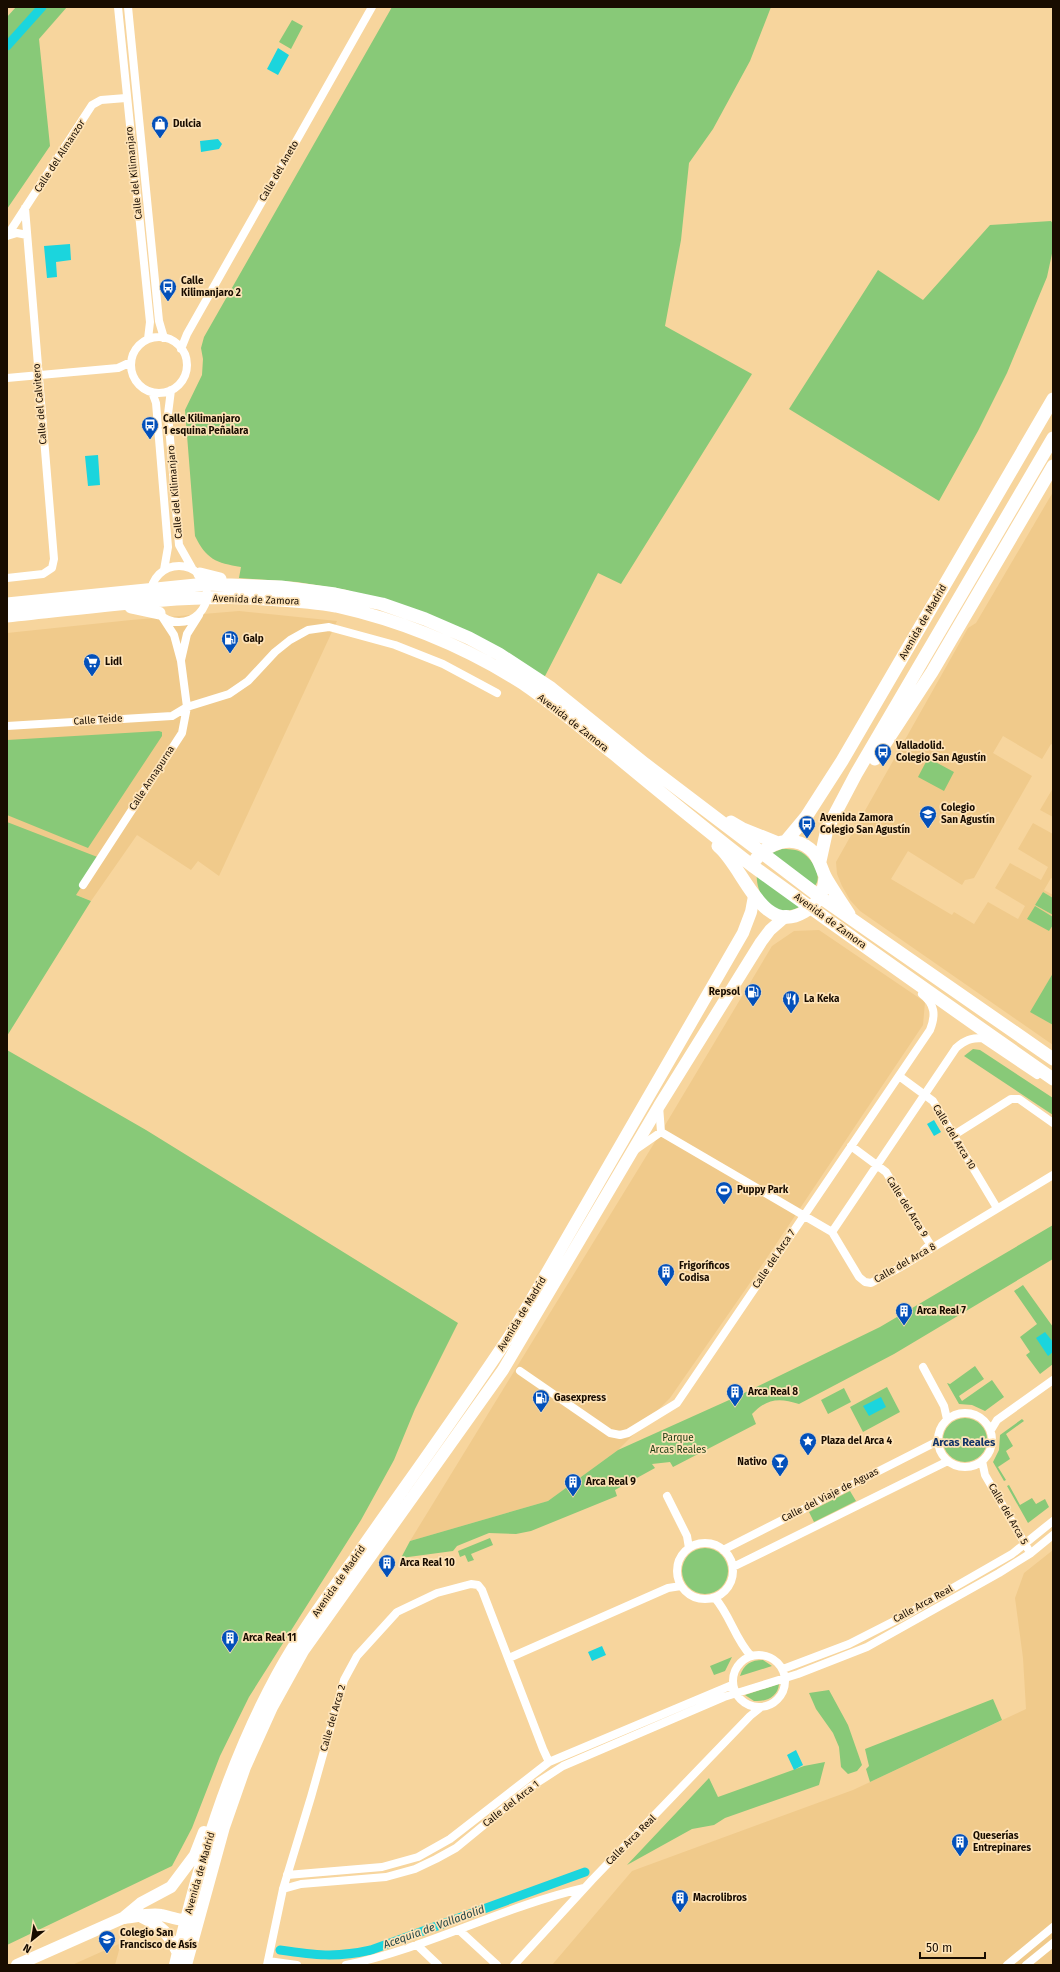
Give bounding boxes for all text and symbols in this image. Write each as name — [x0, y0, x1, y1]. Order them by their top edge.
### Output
shop icon: Dulcia — [150, 114, 170, 139]
street label: Calle del Almanzor — [32, 117, 88, 195]
place label: Dulcia — [173, 118, 202, 130]
street label: Calle del Kilimanjaro — [123, 126, 145, 220]
street label: Calle del Aneto — [257, 138, 301, 203]
place label: Calle Kilimanjaro 2 — [181, 275, 241, 299]
bus stop icon: Calle Kilimanjaro 2 — [158, 277, 178, 302]
street label: Calle del Calvitero — [30, 363, 50, 445]
place label: Calle Kilimanjaro 1 esquina Peñalara — [163, 413, 249, 437]
bus stop icon: Calle Kilimanjaro 1 esquina Peñalara — [140, 415, 160, 440]
street label: Calle del Kilimanjaro — [165, 445, 185, 539]
street label: Avenida de Madrid — [897, 582, 949, 662]
street label: Avenida de Zamora — [212, 592, 300, 608]
fuel station icon: Galp — [220, 629, 240, 654]
place label: Galp — [243, 633, 264, 645]
supermarket icon: Lidl — [82, 652, 102, 677]
place label: Lidl — [105, 656, 122, 668]
street label: Avenida de Zamora — [535, 692, 611, 754]
street label: Calle Teide — [73, 712, 123, 728]
place label: Valladolid. Colegio San Agustín — [895, 740, 986, 764]
bus stop icon: Valladolid. Colegio San Agustín — [873, 742, 893, 767]
street label: Calle Annapurna — [127, 743, 177, 813]
place label: Colegio San Agustín — [941, 802, 995, 826]
school or university icon: Colegio San Agustín — [918, 804, 938, 829]
place label: Avenida Zamora Colegio San Agustín — [819, 812, 910, 836]
bus stop icon: Avenida Zamora Colegio San Agustín — [797, 814, 817, 839]
street label: Avenida de Zamora — [791, 891, 869, 951]
fuel station icon: Repsol — [743, 982, 763, 1007]
place label: Repsol — [709, 986, 740, 998]
restaurant icon: La Keka — [781, 989, 801, 1014]
place label: La Keka — [804, 993, 840, 1005]
street label: Calle del Arca 10 — [930, 1102, 978, 1172]
street label: Calle del Arca 9 — [884, 1175, 930, 1239]
sports icon: Puppy Park — [714, 1180, 734, 1205]
place label: Puppy Park — [737, 1184, 789, 1196]
street label: Calle del Arca 7 — [750, 1227, 798, 1291]
street label: Calle del Arca 8 — [872, 1240, 938, 1286]
place label: Frigoríficos Codisa — [679, 1259, 730, 1284]
building icon: Frigoríficos Codisa — [656, 1262, 676, 1287]
street label: Avenida de Madrid — [495, 1275, 549, 1353]
building icon: Arca Real 7 — [894, 1301, 914, 1326]
place label: Arca Real 7 — [916, 1305, 966, 1317]
building icon: Arca Real 8 — [725, 1382, 745, 1407]
place label: Arca Real 8 — [747, 1386, 798, 1398]
fuel station icon: Gasexpress — [531, 1388, 551, 1413]
place label: Gasexpress — [554, 1392, 606, 1404]
place icon: Plaza del Arca 4 — [798, 1431, 818, 1456]
park label: Parque Arcas Reales — [650, 1432, 706, 1456]
place label: Plaza del Arca 4 — [821, 1435, 893, 1447]
district label: Arcas Reales — [932, 1436, 996, 1449]
bar icon: Nativo — [770, 1452, 790, 1477]
place label: Nativo — [737, 1456, 767, 1468]
street label: Calle del Viaje de Aguas — [780, 1465, 881, 1525]
building icon: Arca Real 9 — [563, 1472, 583, 1497]
place label: Arca Real 9 — [585, 1476, 636, 1488]
street label: Calle del Arca 5 — [986, 1481, 1030, 1547]
street label: Avenida de Madrid — [310, 1543, 368, 1619]
building icon: Arca Real 10 — [377, 1553, 397, 1578]
place label: Arca Real 10 — [399, 1557, 455, 1569]
street label: Calle Arca Real — [891, 1583, 955, 1625]
building icon: Arca Real 11 — [220, 1628, 240, 1653]
place label: Arca Real 11 — [242, 1632, 296, 1644]
street label: Calle del Arca 2 — [318, 1683, 348, 1753]
street label: Calle del Arca 1 — [480, 1778, 542, 1830]
street label: Calle Arca Real — [603, 1812, 659, 1868]
place label: Queserías Entrepinares — [973, 1829, 1031, 1854]
street label: Avenida de Madrid — [183, 1831, 217, 1915]
building icon: Queserías Entrepinares — [950, 1832, 970, 1857]
building icon: Macrolibros — [670, 1888, 690, 1913]
place label: Macrolibros — [693, 1892, 747, 1904]
water label: Acequia de Valladolid — [381, 1902, 487, 1952]
north arrow — [12, 1920, 52, 1960]
place label: Colegio San Francisco de Asís — [120, 1927, 197, 1951]
school or university icon: Colegio San Francisco de Asís — [97, 1929, 117, 1954]
scale bar — [920, 1934, 985, 1960]
text: N — [21, 1941, 34, 1956]
text: 50 m — [926, 1941, 952, 1955]

